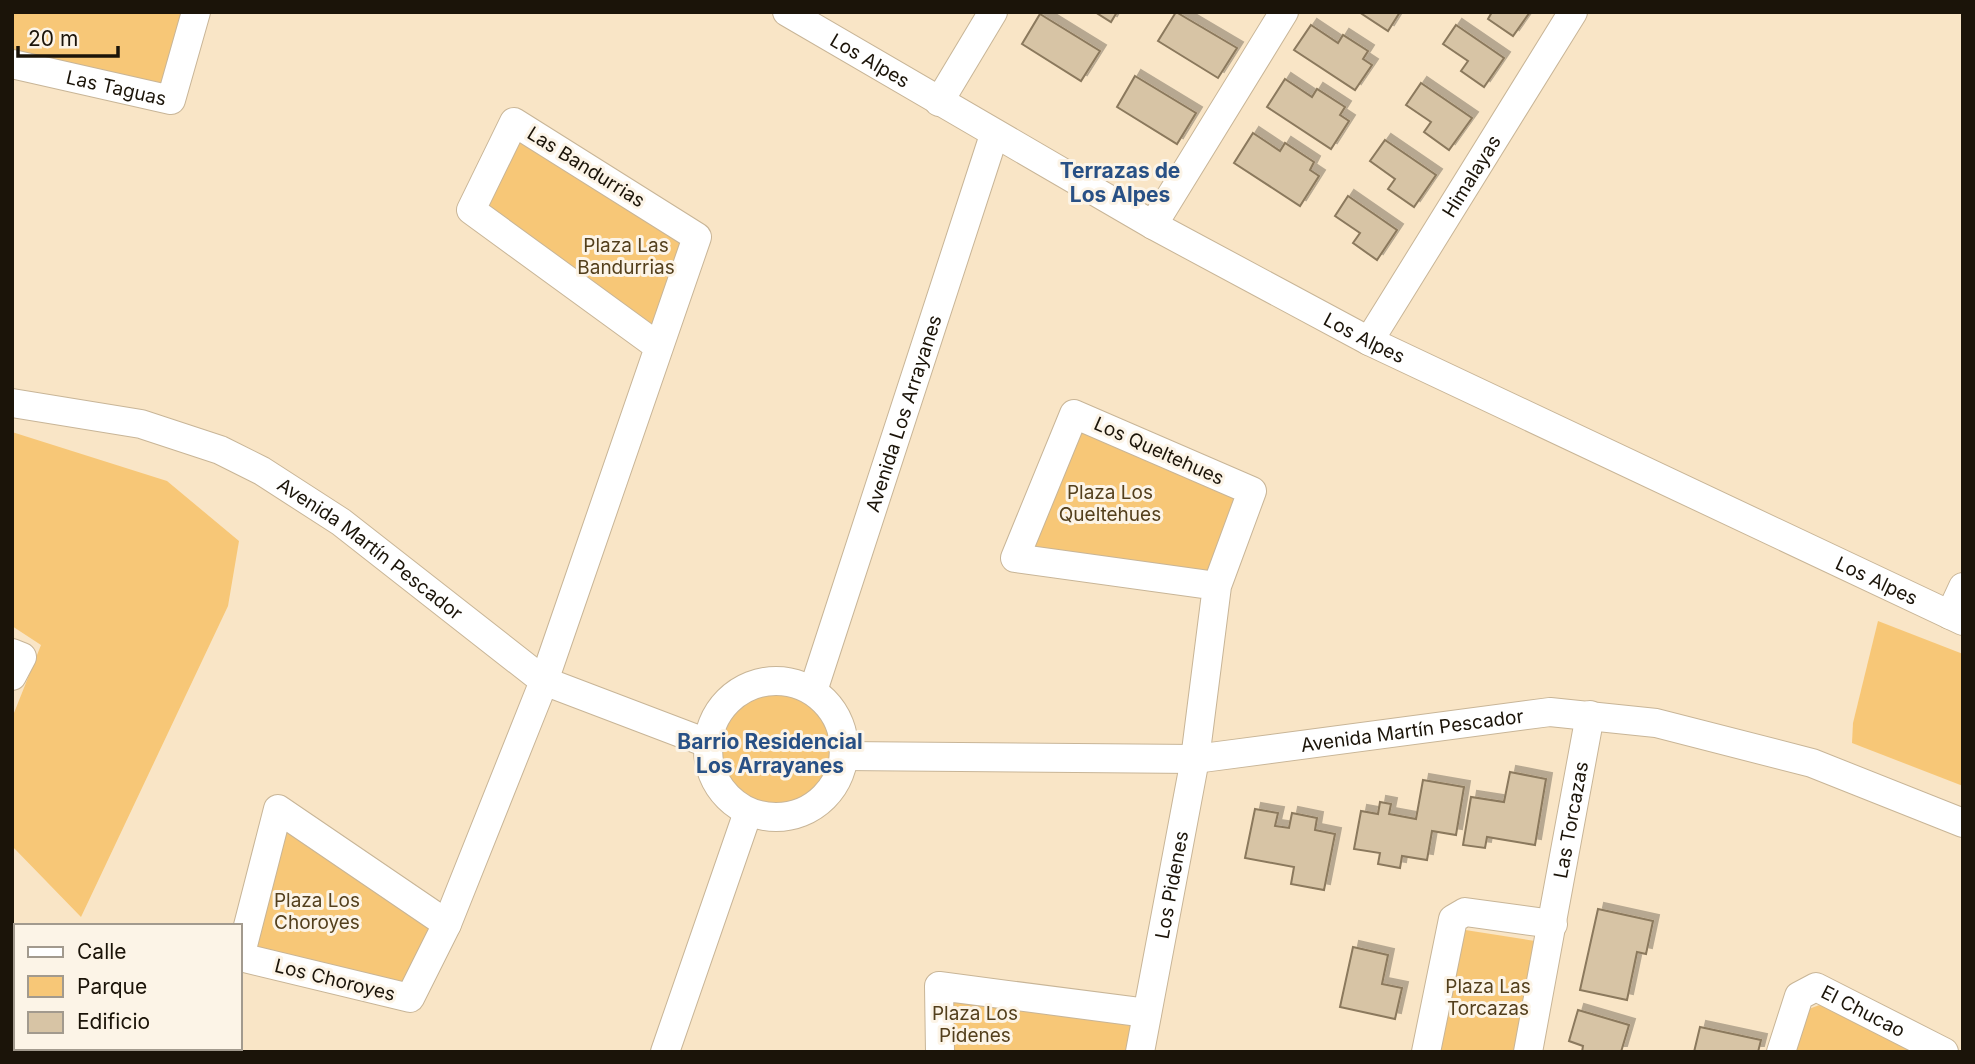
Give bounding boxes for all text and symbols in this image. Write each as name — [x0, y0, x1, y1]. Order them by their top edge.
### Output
scale bar — [18, 14, 117, 58]
text: 20 m — [28, 26, 78, 51]
street label: Los Alpes — [826, 28, 914, 92]
street label: Las Taguas — [64, 65, 169, 110]
street label: Las Bandurrias — [523, 122, 649, 212]
street label: Himalayas — [1437, 131, 1505, 221]
district label: Terrazas de Los Alpes — [1060, 158, 1180, 207]
park label: Plaza Las Bandurrias — [577, 234, 675, 279]
street label: Los Alpes — [1320, 307, 1409, 368]
street label: Avenida Los Arrayanes — [861, 312, 946, 515]
street label: Los Queltehues — [1090, 412, 1228, 490]
street label: Avenida Martín Pescador — [273, 473, 467, 624]
park label: Plaza Los Queltehues — [1059, 481, 1161, 526]
street label: Los Alpes — [1832, 551, 1921, 610]
street label: Avenida Martín Pescador — [1299, 704, 1525, 756]
district label: Barrio Residencial Los Arrayanes — [677, 729, 863, 778]
street label: Las Torcazas — [1549, 759, 1593, 880]
street label: Los Pidenes — [1150, 829, 1193, 941]
park label: Plaza Los Choroyes — [274, 889, 360, 934]
legend — [14, 924, 242, 1050]
text: Calle — [77, 939, 127, 964]
street label: Los Choroyes — [272, 954, 398, 1006]
text: Parque — [77, 974, 147, 999]
park label: Plaza Las Torcazas — [1445, 975, 1531, 1020]
street label: El Chucao — [1817, 980, 1909, 1042]
park label: Plaza Los Pidenes — [932, 1002, 1018, 1047]
text: Edificio — [77, 1009, 150, 1034]

